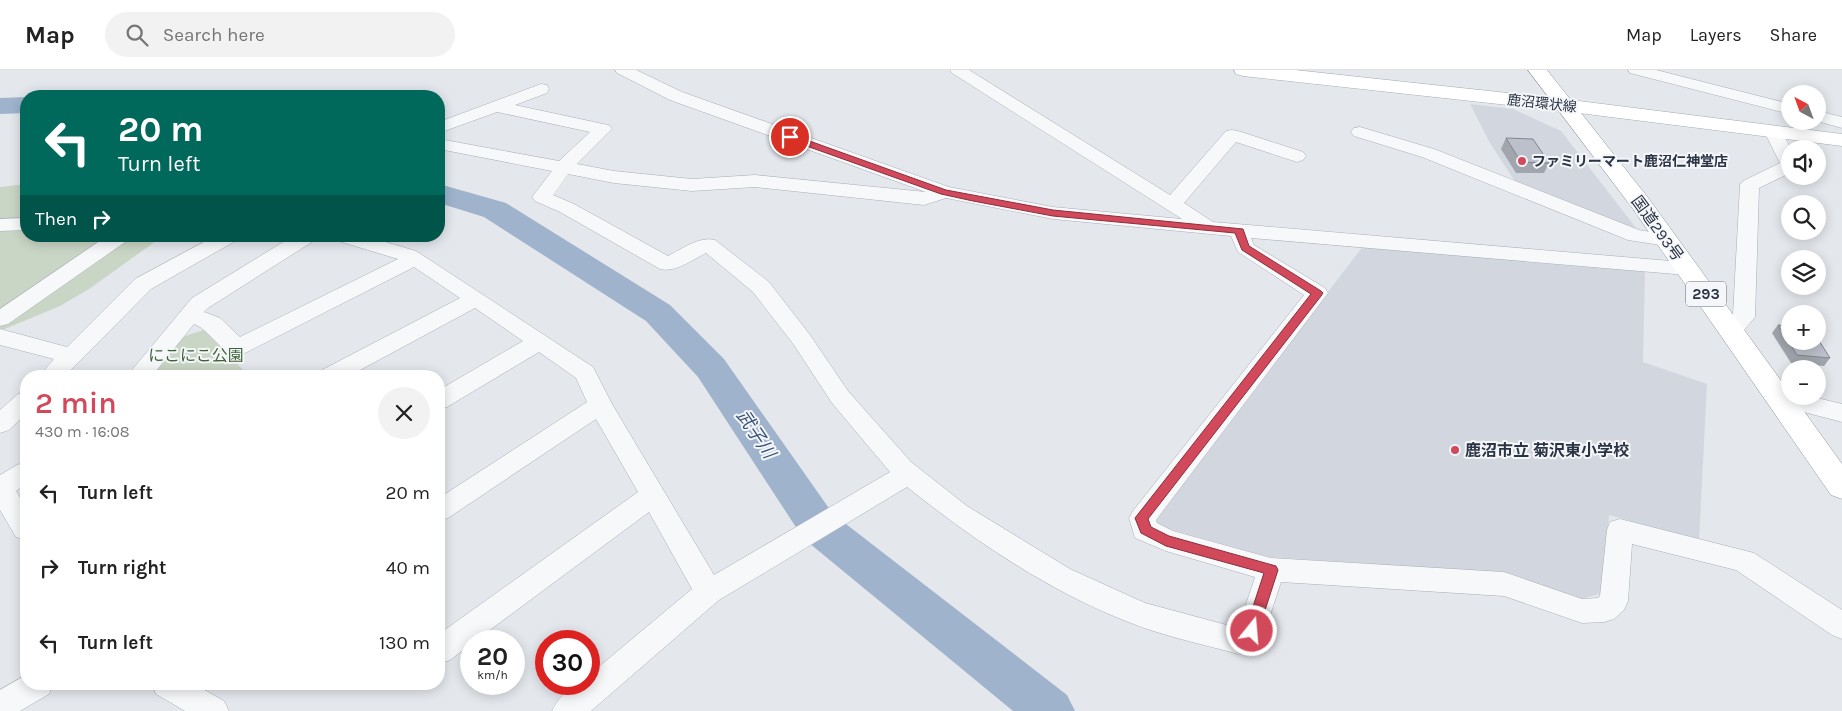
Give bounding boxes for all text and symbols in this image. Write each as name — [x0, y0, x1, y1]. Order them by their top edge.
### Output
search box — [105, 12, 455, 57]
text: Map — [25, 21, 75, 49]
icon: search — [123, 21, 151, 49]
text: Search here — [163, 24, 265, 46]
text: Map — [1626, 24, 1662, 46]
text: Layers — [1690, 24, 1742, 46]
text: Share — [1770, 24, 1817, 46]
north arrow — [1781, 85, 1826, 130]
map controls — [1781, 85, 1826, 405]
street label: 鹿沼環状線 — [1506, 91, 1578, 116]
text: 20 m — [118, 109, 203, 150]
icon: left — [35, 110, 100, 175]
pin — [769, 116, 811, 158]
icon: arrive — [776, 123, 804, 151]
button: sound — [1781, 140, 1826, 185]
text: Turn left — [118, 151, 201, 177]
place label: ファミリーマート鹿沼仁神堂店 — [1532, 153, 1728, 170]
marker: ファミリーマート鹿沼仁神堂店 — [1516, 155, 1528, 167]
street label: 国道293号 — [1628, 192, 1688, 265]
button: search — [1781, 195, 1826, 240]
icon: right — [87, 205, 115, 233]
text: Then — [35, 208, 77, 230]
button: layers — [1781, 250, 1826, 295]
road number: 293 — [1686, 282, 1726, 306]
button: + — [1781, 305, 1826, 350]
park label: にこにこ公園 — [148, 346, 244, 365]
button: − — [1781, 360, 1826, 405]
text: 2 min — [35, 385, 117, 421]
button: close — [378, 387, 430, 439]
water label: 武子川 — [732, 405, 781, 464]
text: 430 m · 16:08 — [35, 422, 130, 441]
place label: 鹿沼市立 菊沢東小学校 — [1465, 441, 1629, 460]
marker: 鹿沼市立 菊沢東小学校 — [1449, 444, 1461, 456]
icon: left — [35, 479, 63, 507]
text: Turn left — [78, 482, 153, 504]
text: 20 m — [385, 482, 430, 504]
icon: right — [35, 554, 63, 582]
text: Turn right — [78, 557, 167, 579]
text: 40 m — [386, 557, 430, 579]
position arrow — [1225, 604, 1277, 656]
icon: left — [35, 629, 63, 657]
speed limit sign: 30 — [535, 630, 600, 695]
text: Turn left — [78, 632, 153, 654]
text: 130 m — [379, 632, 430, 654]
text: 20 — [477, 642, 508, 671]
text: km/h — [477, 668, 508, 682]

